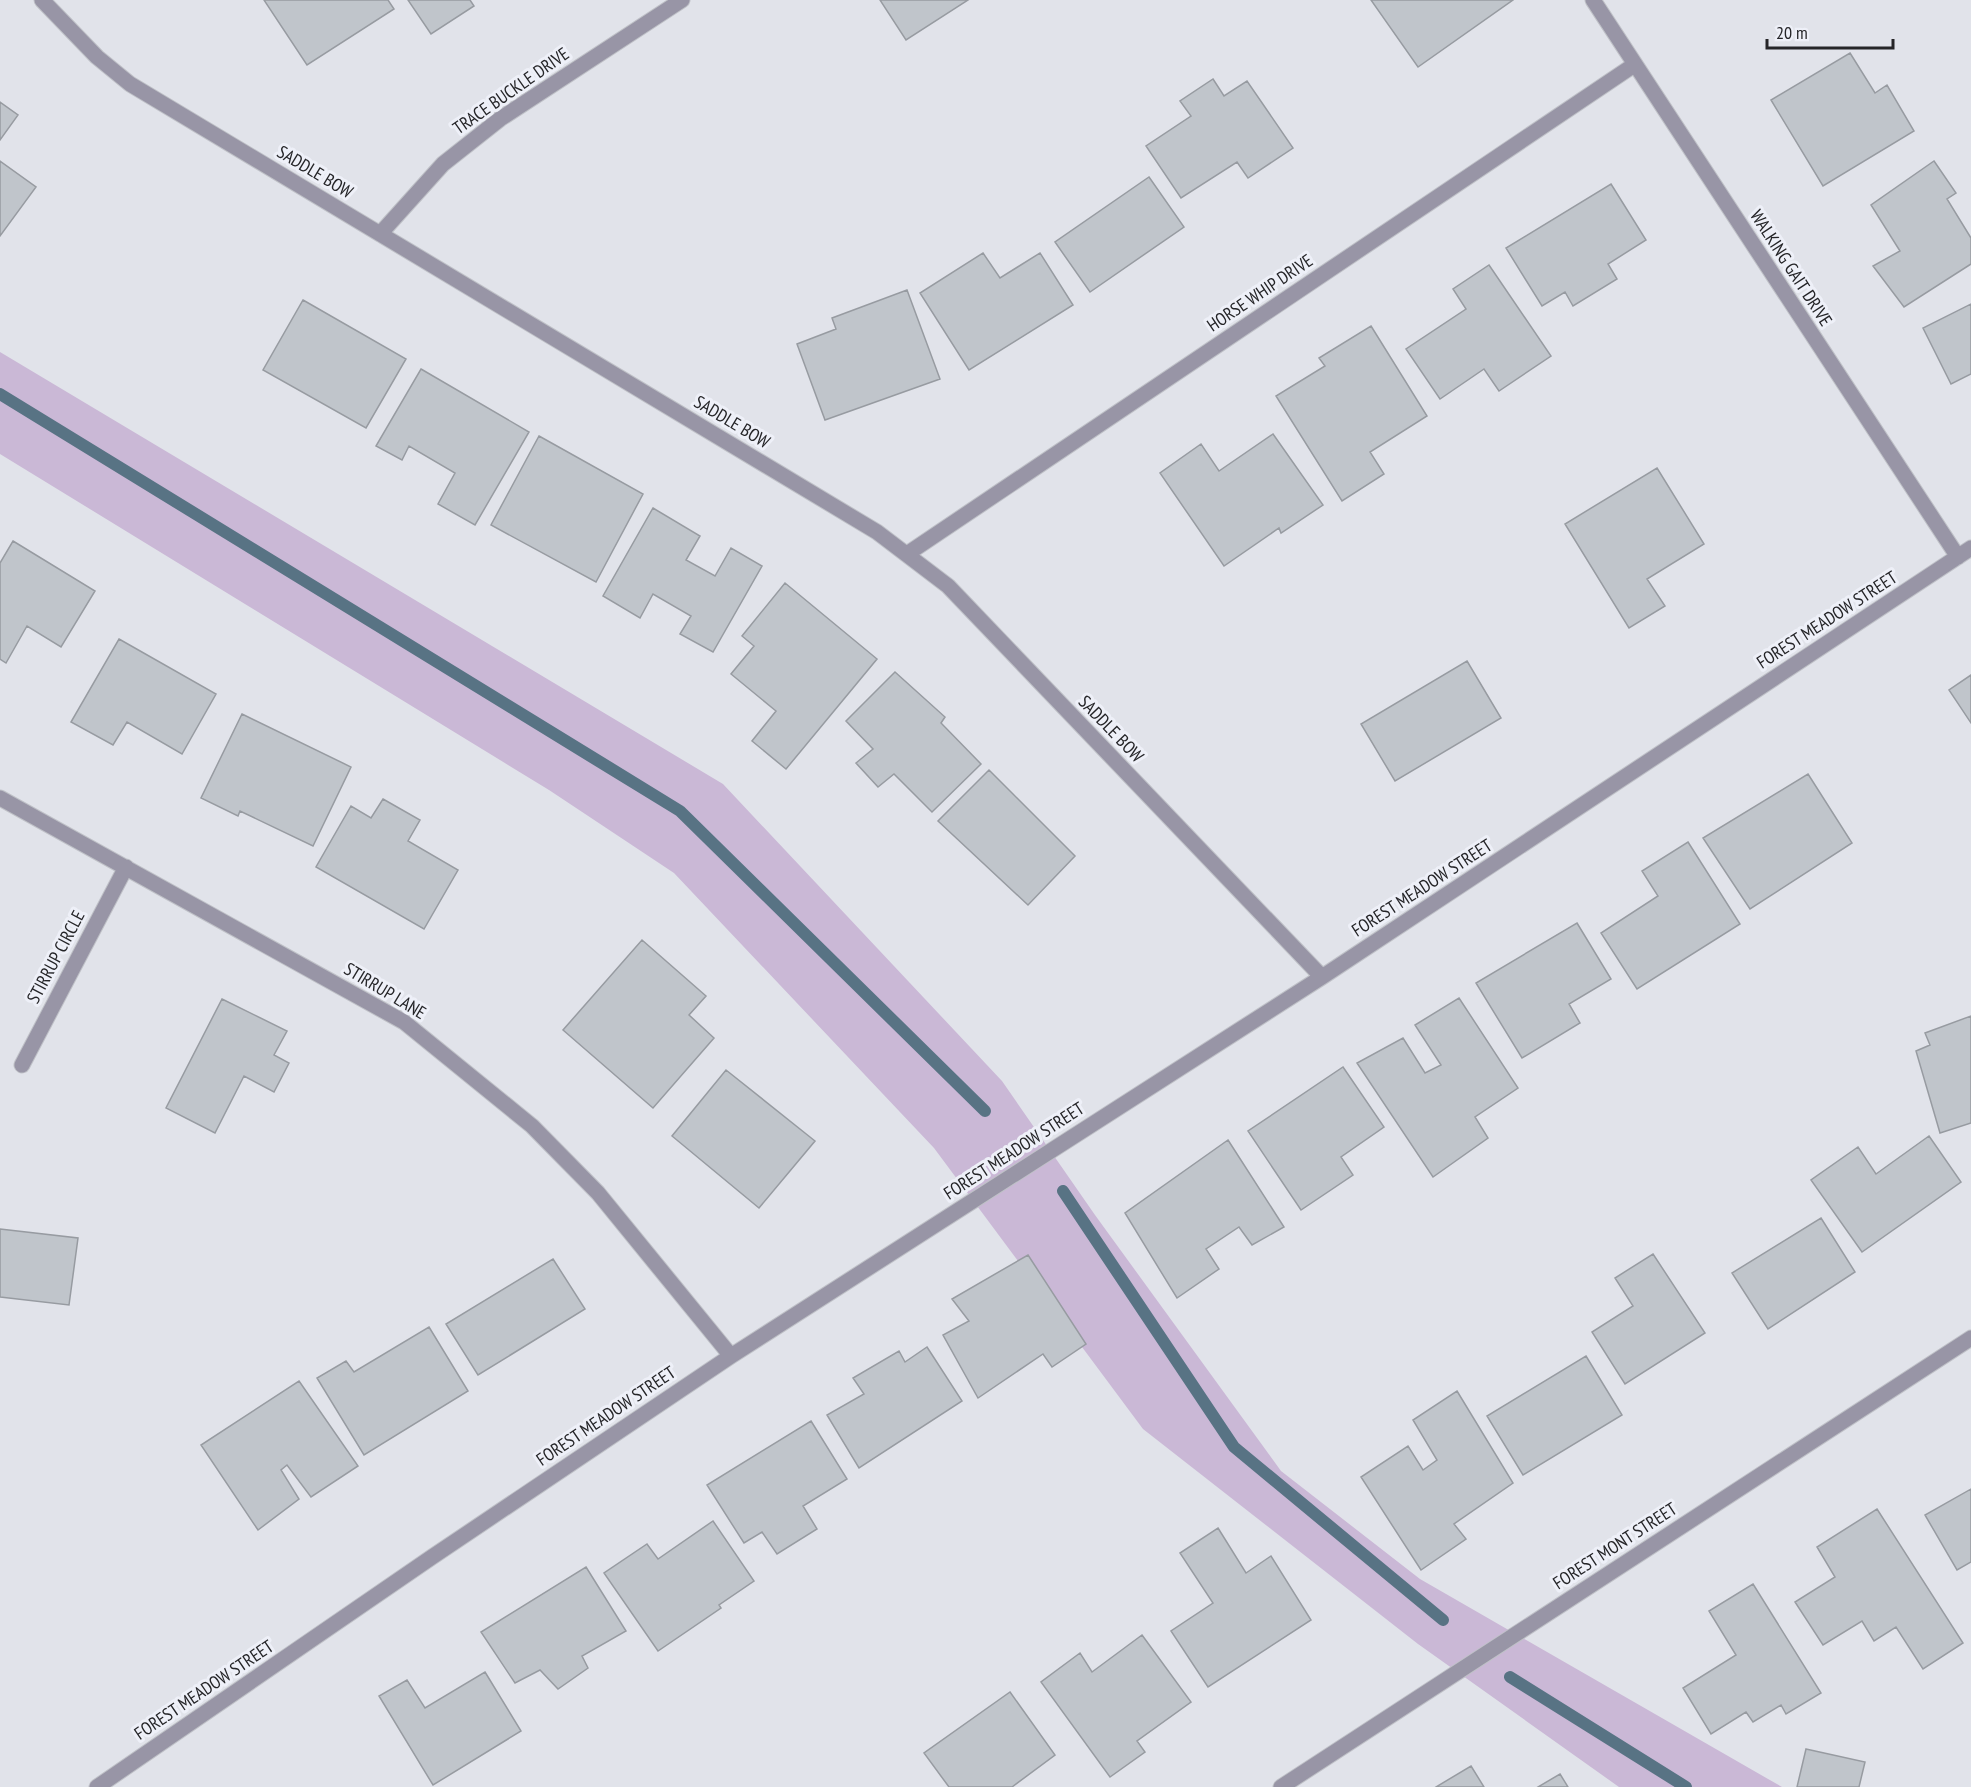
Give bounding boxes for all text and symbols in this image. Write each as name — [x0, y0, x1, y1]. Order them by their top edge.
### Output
scale bar — [1767, 12, 1893, 50]
text: 20 m — [1776, 21, 1808, 44]
street label: TRACE BUCKLE DRIVE — [448, 42, 573, 139]
street label: SADDLE BOW — [273, 140, 357, 203]
street label: WALKING GAIT DRIVE — [1745, 205, 1838, 330]
street label: HORSE WHIP DRIVE — [1202, 249, 1317, 336]
street label: SADDLE BOW — [690, 390, 774, 453]
street label: FOREST MEADOW STREET — [1752, 566, 1901, 674]
street label: SADDLE BOW — [1074, 690, 1149, 767]
street label: FOREST MEADOW STREET — [1347, 834, 1496, 942]
street label: STIRRUP CIRCLE — [21, 906, 90, 1007]
street label: STIRRUP LANE — [340, 957, 430, 1024]
street label: FOREST MEADOW STREET — [939, 1097, 1088, 1205]
street label: FOREST MEADOW STREET — [532, 1361, 680, 1471]
street label: FOREST MONT STREET — [1549, 1497, 1681, 1594]
street label: FOREST MEADOW STREET — [130, 1635, 278, 1745]

